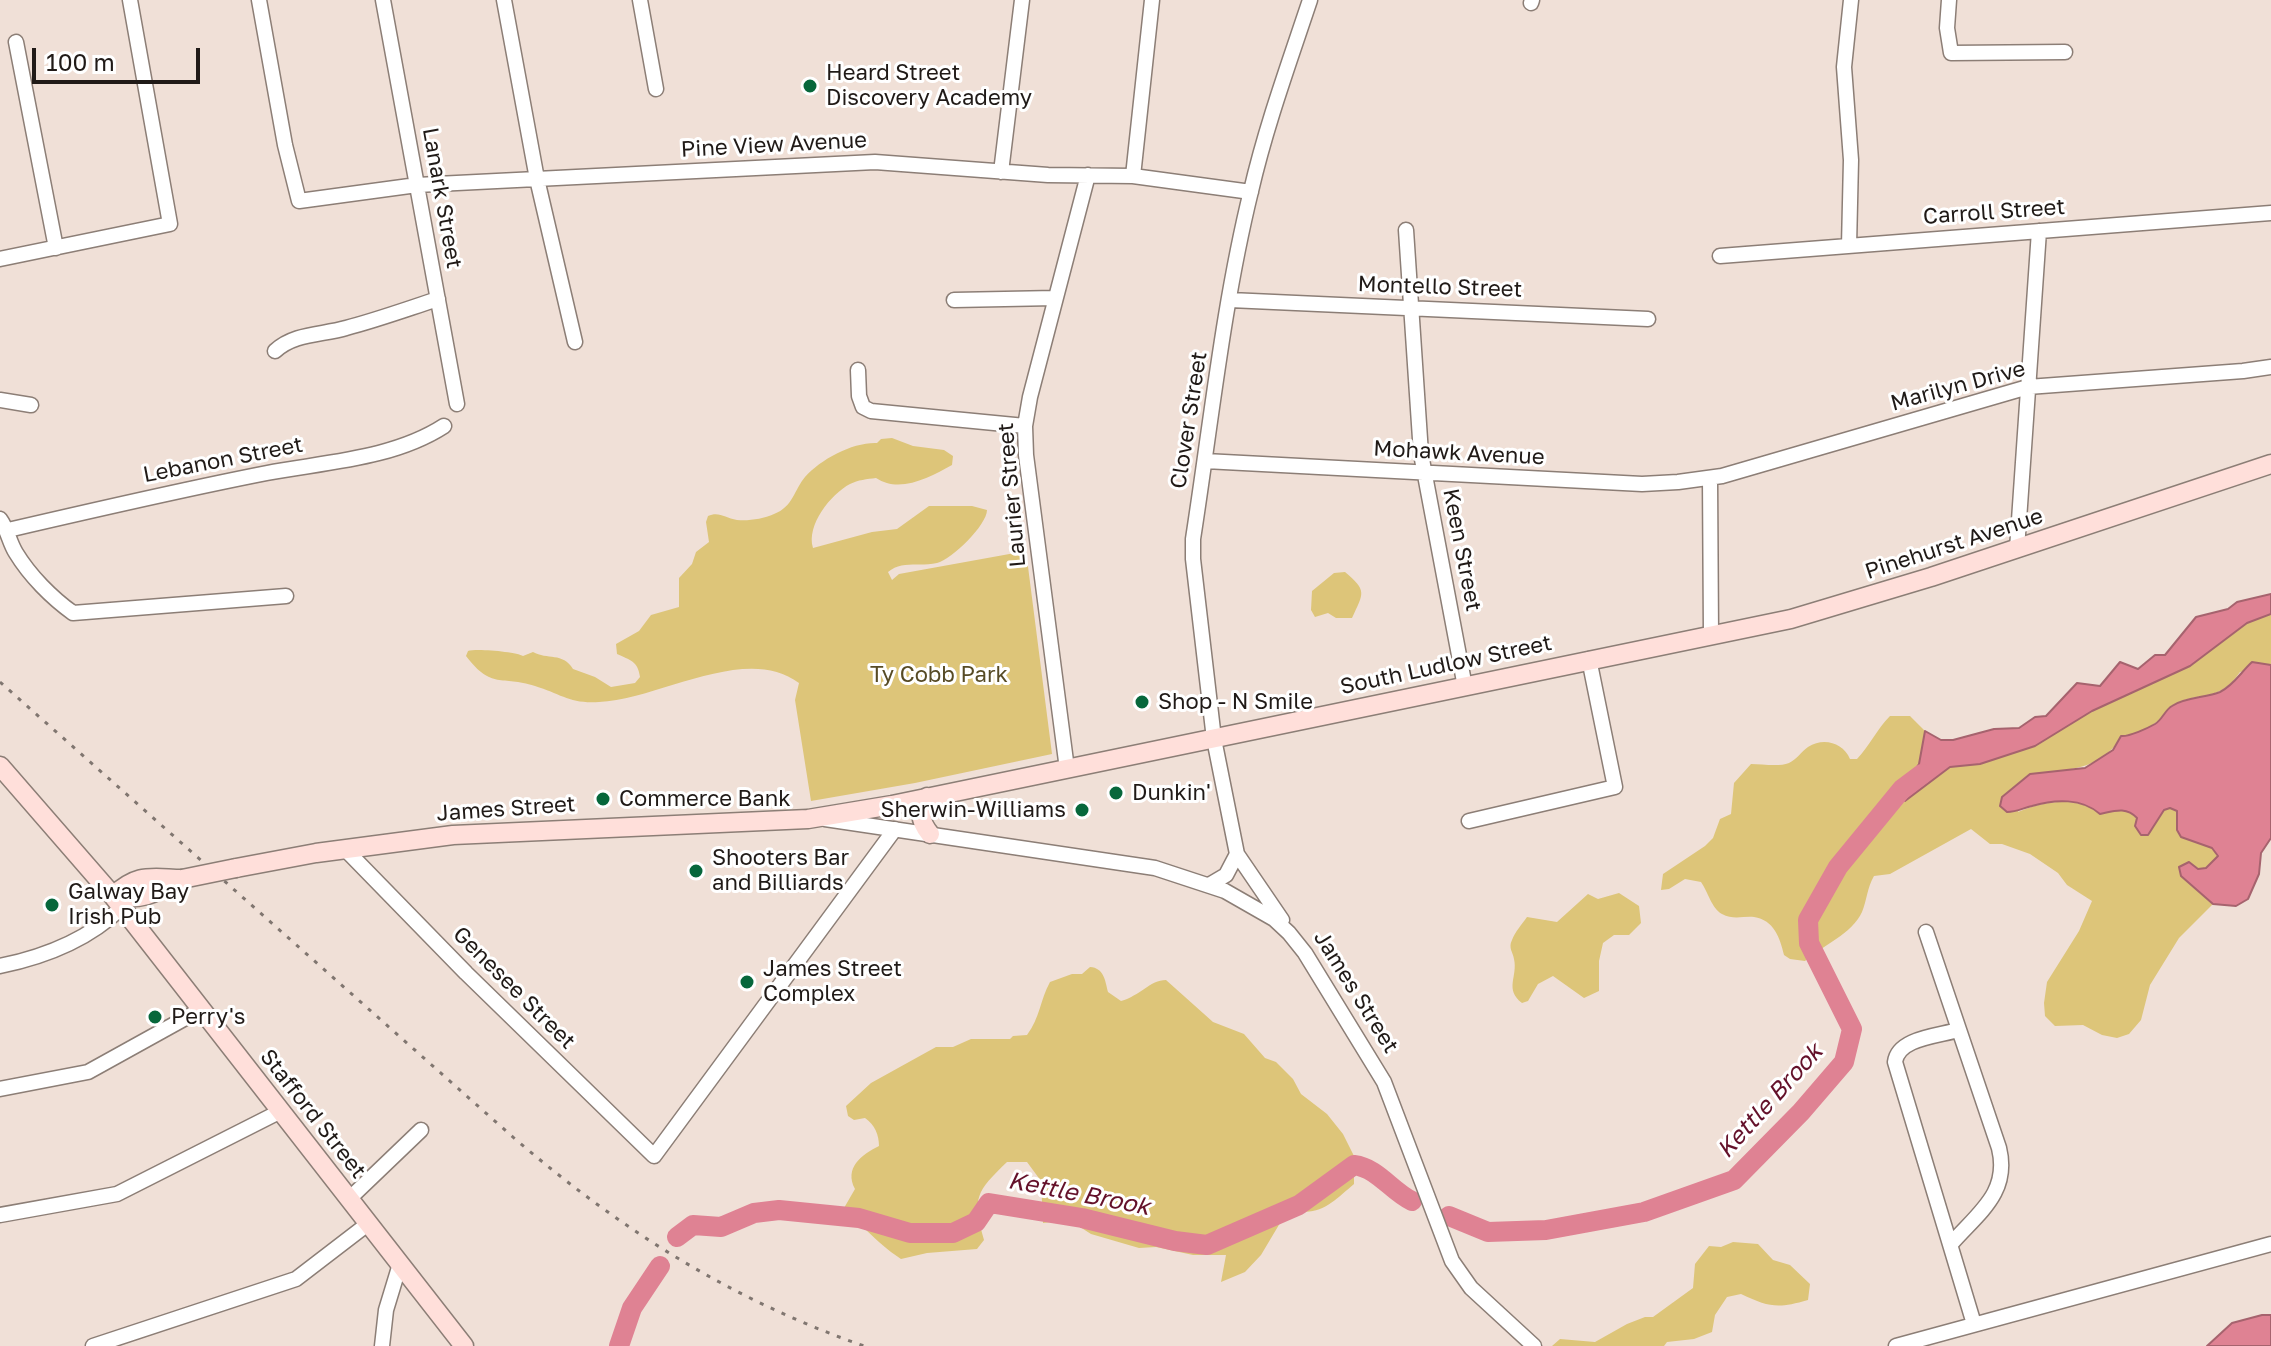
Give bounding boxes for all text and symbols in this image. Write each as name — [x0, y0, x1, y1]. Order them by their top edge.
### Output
scale bar — [36, 32, 204, 82]
text: 100 m — [46, 47, 115, 76]
place label: Heard Street Discovery Academy — [826, 60, 1032, 112]
marker: Heard Street Discovery Academy — [801, 77, 819, 95]
street label: Lanark Street — [417, 125, 467, 271]
street label: Pine View Avenue — [680, 127, 868, 163]
street label: Carroll Street — [1922, 194, 2066, 230]
street label: Montello Street — [1357, 271, 1523, 303]
street label: Clover Street — [1165, 350, 1213, 490]
street label: Marilyn Drive — [1888, 355, 2028, 417]
street label: Laurier Street — [993, 422, 1031, 568]
street label: Lebanon Street — [141, 432, 305, 488]
street label: Mohawk Avenue — [1373, 435, 1545, 471]
street label: Keen Street — [1437, 486, 1487, 614]
street label: Pinehurst Avenue — [1862, 503, 2046, 585]
street label: South Ludlow Street — [1338, 630, 1554, 700]
park label: Ty Cobb Park — [870, 662, 1008, 688]
place label: Shop - N Smile — [1158, 689, 1313, 715]
marker: Shop - N Smile — [1133, 693, 1151, 711]
place label: Dunkin' — [1132, 780, 1211, 806]
marker: Dunkin' — [1107, 784, 1125, 802]
place label: Commerce Bank — [619, 786, 791, 812]
marker: Commerce Bank — [594, 790, 612, 808]
street label: James Street — [436, 791, 576, 827]
place label: Sherwin-Williams — [880, 797, 1066, 823]
marker: Sherwin-Williams — [1073, 801, 1091, 819]
place label: Shooters Bar and Billiards — [712, 845, 849, 896]
marker: Shooters Bar and Billiards — [687, 862, 705, 880]
place label: Galway Bay Irish Pub — [68, 879, 189, 930]
marker: Galway Bay Irish Pub — [43, 896, 61, 914]
street label: Genesee Street — [447, 921, 581, 1055]
street label: James Street — [1308, 926, 1404, 1058]
place label: James Street Complex — [763, 956, 902, 1008]
marker: James Street Complex — [738, 973, 756, 991]
place label: Perry's — [171, 1004, 245, 1030]
marker: Perry's — [146, 1008, 164, 1026]
water label: Kettle Brook — [1711, 1038, 1829, 1164]
street label: Stafford Street — [254, 1044, 372, 1184]
water label: Kettle Brook — [1006, 1166, 1152, 1222]

